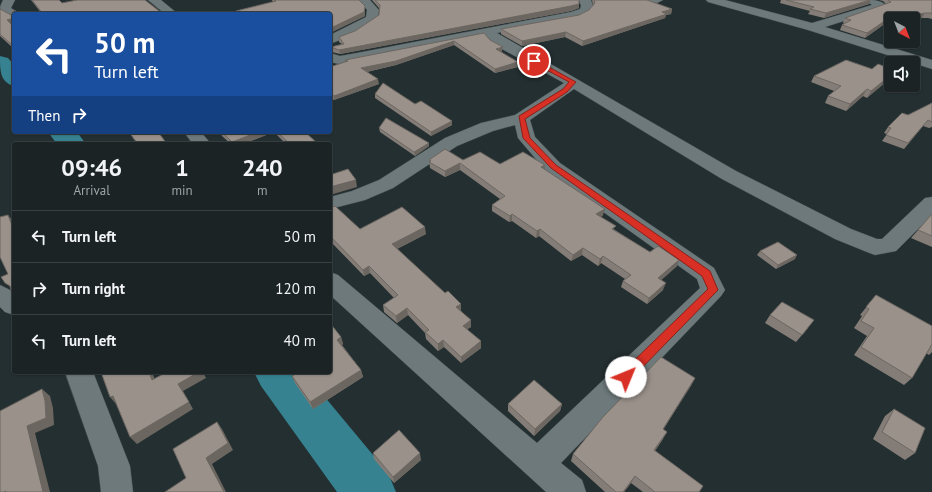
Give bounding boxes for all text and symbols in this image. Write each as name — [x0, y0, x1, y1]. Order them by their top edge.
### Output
north arrow — [884, 12, 920, 48]
map controls — [884, 12, 920, 92]
text: 50 m — [94, 24, 155, 61]
icon: left — [28, 28, 80, 80]
pin — [517, 44, 551, 78]
icon: arrive — [523, 50, 545, 72]
button: sound — [884, 56, 920, 92]
text: Turn left — [94, 60, 159, 83]
icon: right — [68, 104, 90, 126]
text: Then — [28, 106, 60, 125]
text: 09:46 — [61, 152, 122, 183]
text: 1 — [175, 152, 189, 183]
text: 240 — [242, 152, 283, 183]
text: Arrival — [74, 182, 110, 199]
text: min — [171, 182, 193, 199]
text: m — [257, 182, 268, 199]
icon: left — [28, 226, 50, 248]
text: Turn left — [62, 227, 116, 246]
text: 50 m — [283, 227, 316, 246]
icon: right — [28, 278, 50, 300]
text: Turn right — [62, 279, 125, 298]
text: 120 m — [275, 279, 316, 298]
icon: left — [28, 330, 50, 352]
text: Turn left — [62, 331, 116, 350]
text: 40 m — [283, 331, 316, 350]
position arrow — [605, 356, 647, 398]

